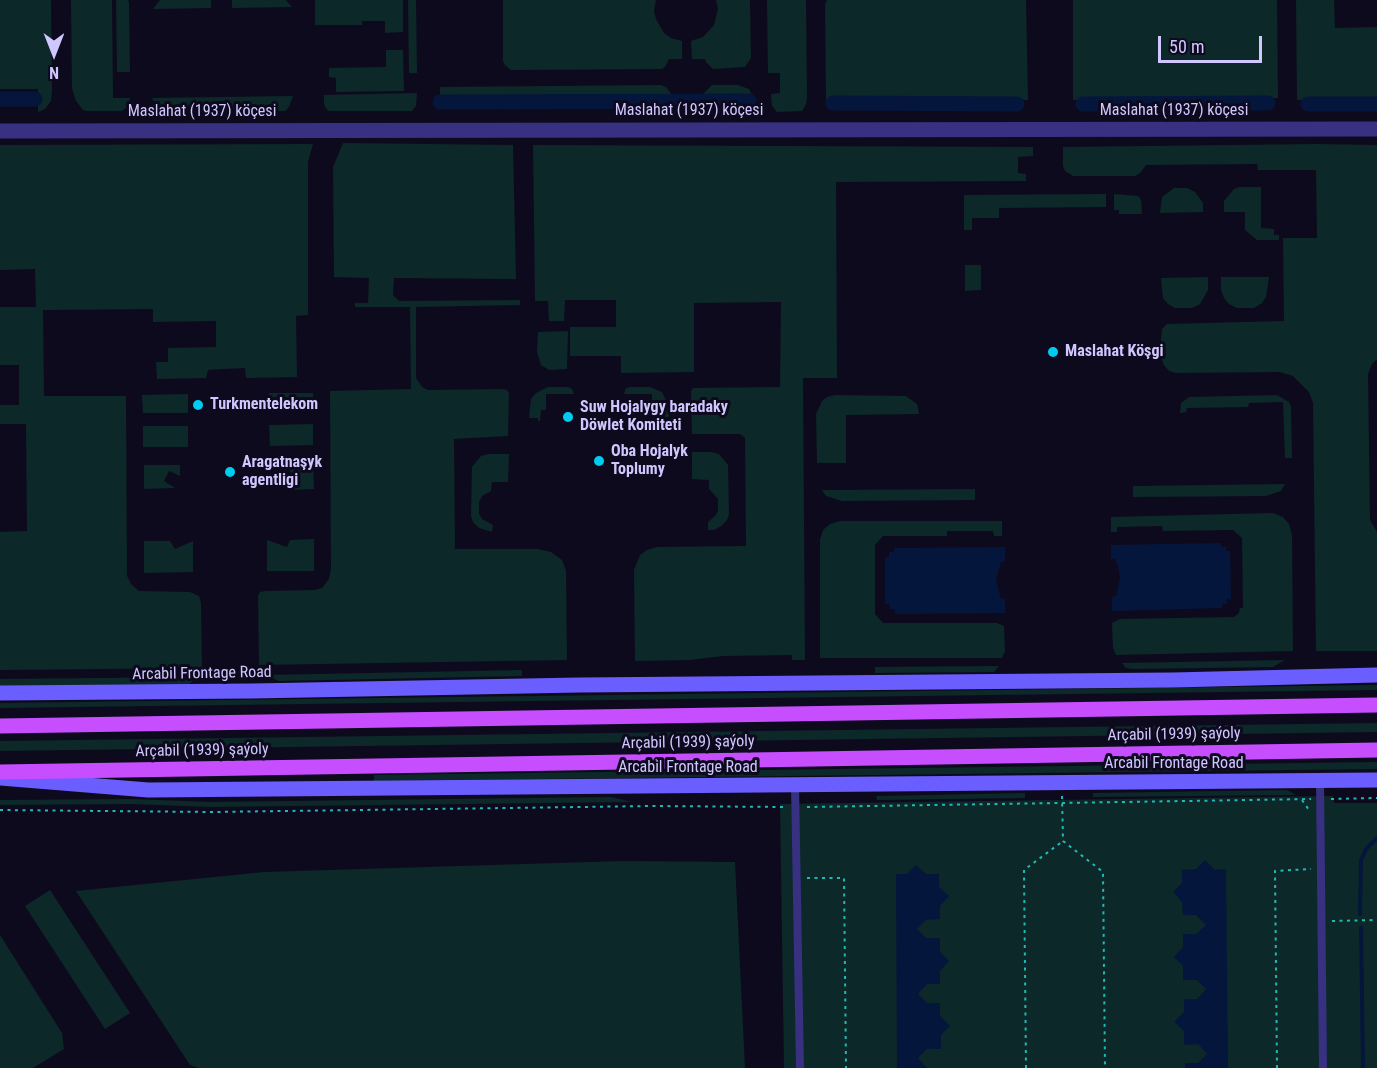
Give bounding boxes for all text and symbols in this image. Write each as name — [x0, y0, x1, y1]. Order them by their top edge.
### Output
north arrow — [24, 24, 84, 84]
scale bar — [1161, 24, 1264, 62]
text: 50 m — [1169, 36, 1204, 57]
text: N — [49, 63, 59, 82]
street label: Maslahat (1937) köçesi — [615, 101, 763, 121]
street label: Maslahat (1937) köçesi — [1100, 101, 1248, 121]
street label: Maslahat (1937) köçesi — [128, 102, 276, 122]
place label: Maslahat Köşgi — [1065, 342, 1163, 362]
marker: Maslahat Köşgi — [1046, 345, 1060, 359]
place label: Turkmentelekom — [210, 395, 318, 415]
marker: Turkmentelekom — [191, 398, 205, 412]
place label: Suw Hojalygy baradaky Döwlet Komiteti — [580, 398, 728, 436]
marker: Suw Hojalygy baradaky Döwlet Komiteti — [561, 410, 575, 424]
place label: Oba Hojalyk Toplumy — [611, 442, 688, 480]
place label: Aragatnaşyk agentligi — [242, 453, 322, 491]
marker: Oba Hojalyk Toplumy — [592, 454, 606, 468]
marker: Aragatnaşyk agentligi — [223, 465, 237, 479]
street label: Arcabil Frontage Road — [132, 663, 272, 685]
street label: Arçabil (1939) şaýoly — [1107, 724, 1241, 746]
street label: Arçabil (1939) şaýoly — [621, 732, 755, 754]
street label: Arçabil (1939) şaýoly — [135, 740, 269, 762]
street label: Arcabil Frontage Road — [1104, 754, 1244, 774]
street label: Arcabil Frontage Road — [618, 758, 758, 778]

